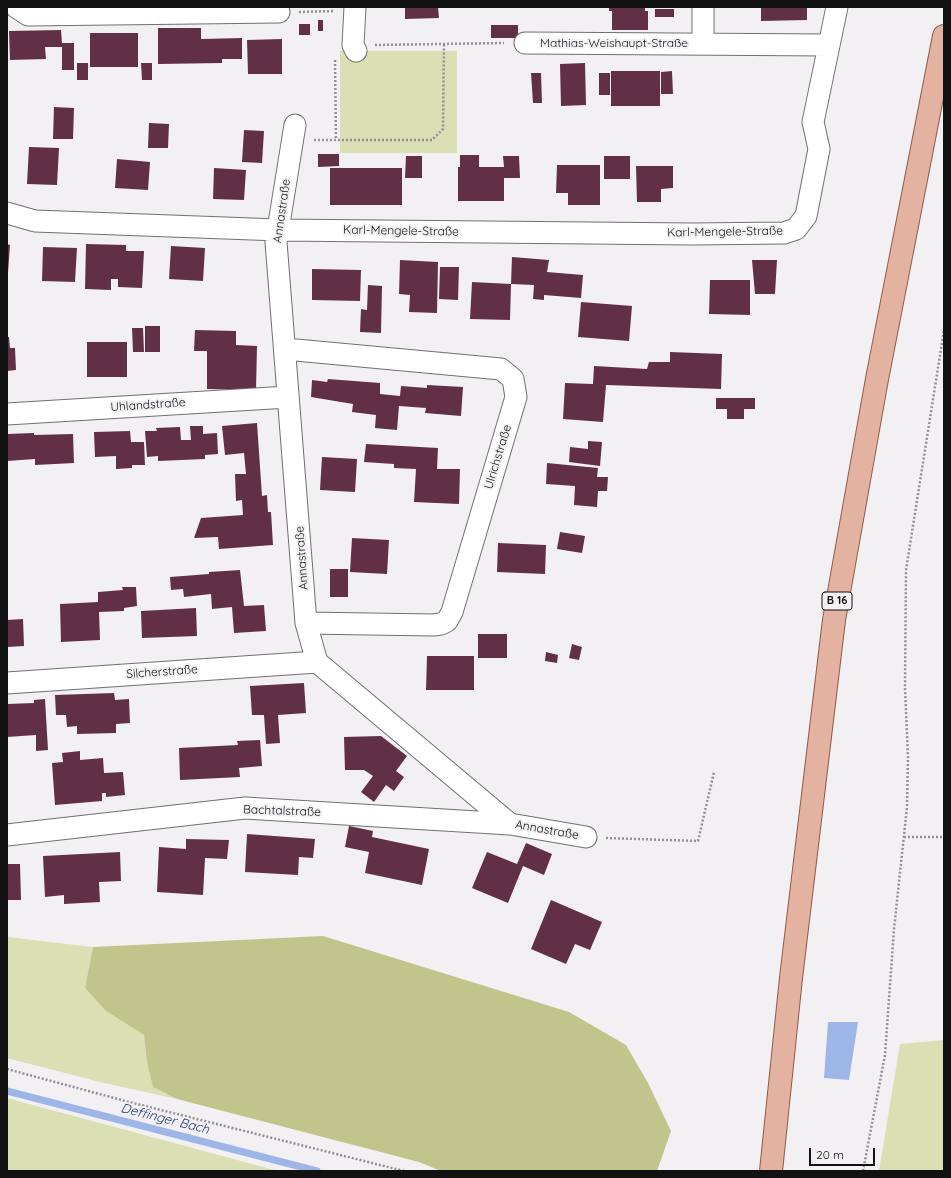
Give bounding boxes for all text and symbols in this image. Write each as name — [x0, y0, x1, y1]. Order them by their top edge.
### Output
street label: Mathias-Weishaupt-Straße — [540, 36, 688, 50]
street label: Annastraße — [270, 178, 294, 244]
street label: Karl-Mengele-Straße — [343, 223, 459, 239]
street label: Karl-Mengele-Straße — [667, 224, 783, 240]
street label: Uhlandstraße — [110, 395, 186, 415]
street label: Ulrichstraße — [481, 423, 515, 491]
street label: Annastraße — [293, 525, 311, 591]
road number: B 16 — [822, 592, 852, 610]
street label: Silcherstraße — [126, 662, 198, 682]
street label: Bachtalstraße — [243, 802, 321, 820]
street label: Annastraße — [514, 817, 580, 843]
water label: Deffinger Bach — [119, 1100, 211, 1138]
scale bar — [811, 1140, 877, 1166]
text: 20 m — [816, 1147, 844, 1162]

